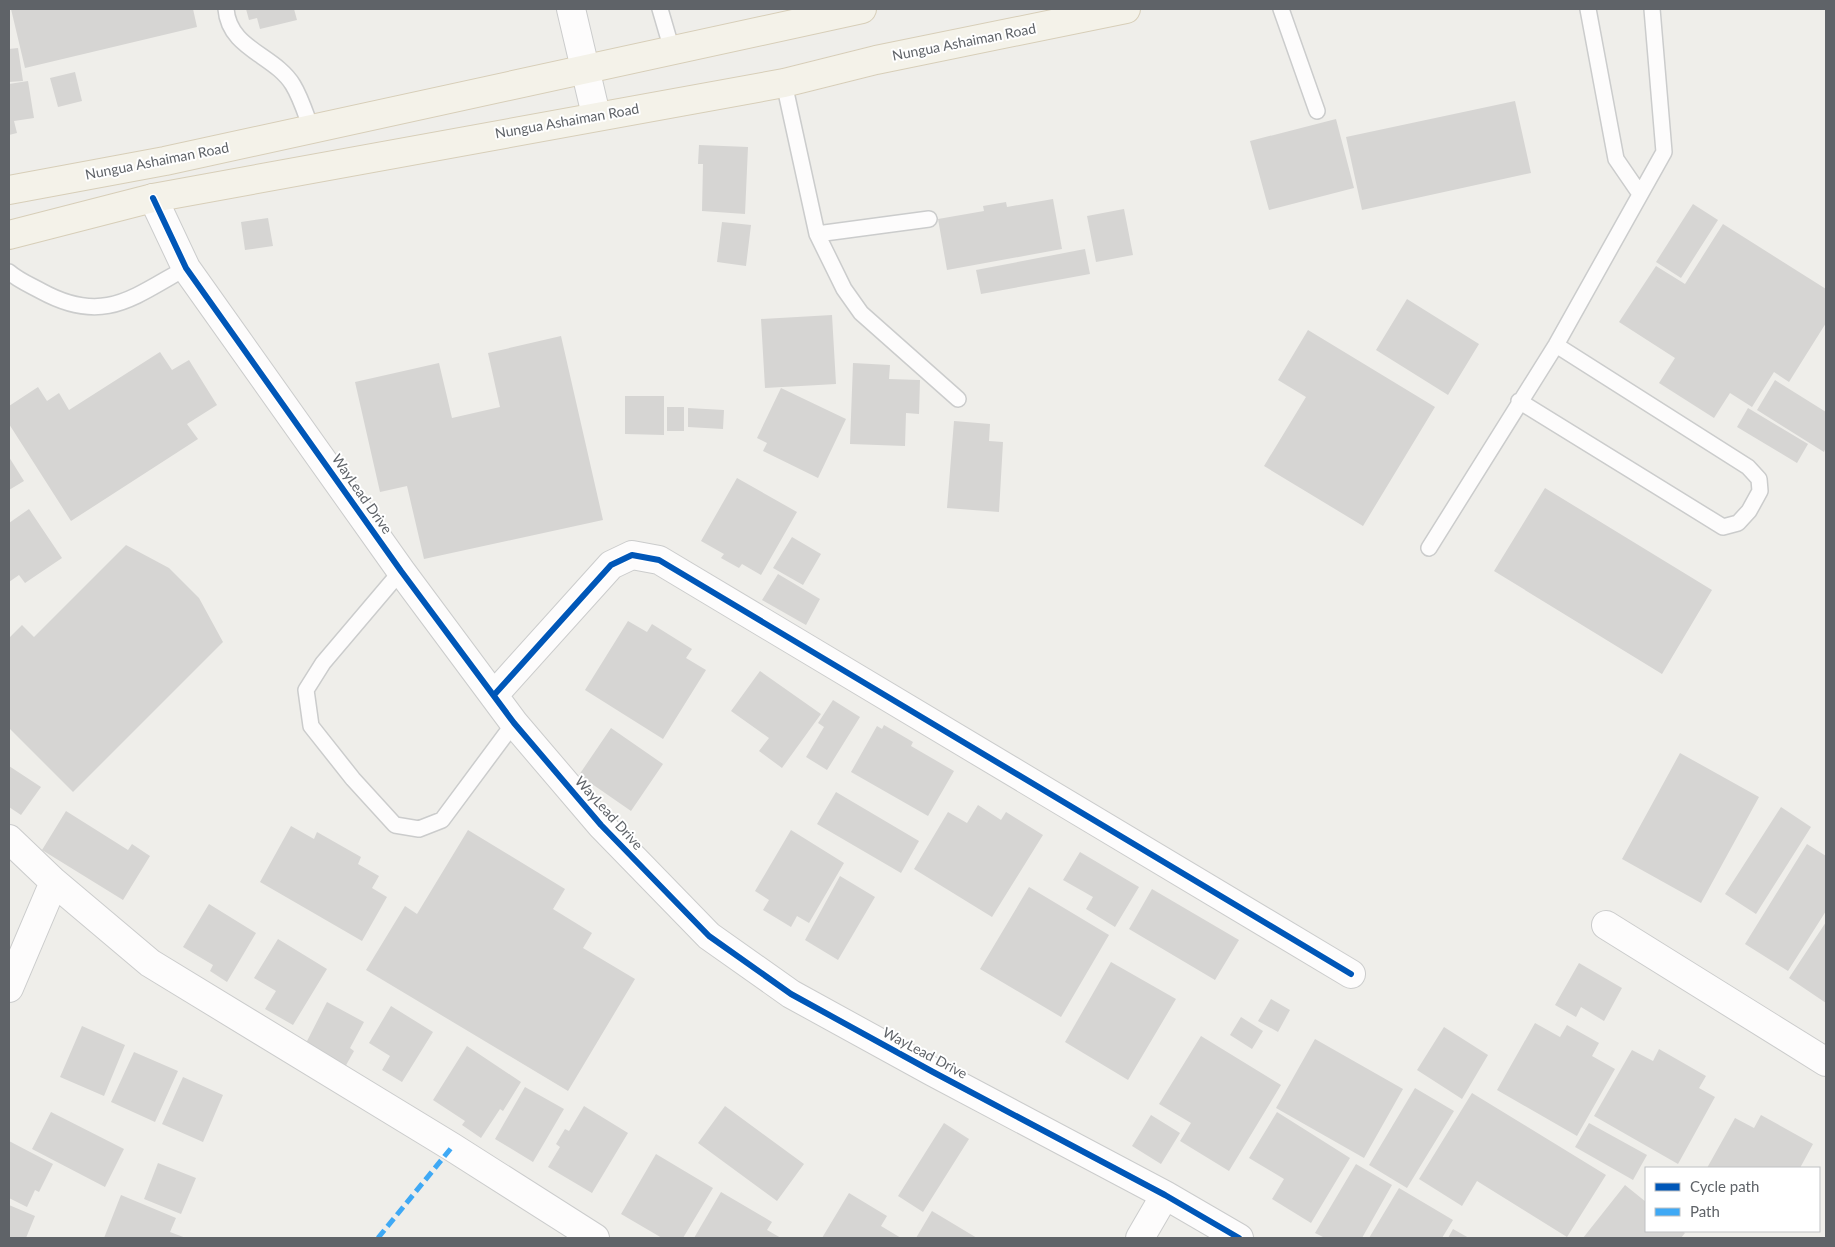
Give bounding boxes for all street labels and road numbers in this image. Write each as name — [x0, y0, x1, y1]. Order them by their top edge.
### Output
street label: Nungua Ashaiman Road — [891, 19, 1037, 64]
street label: Nungua Ashaiman Road — [494, 99, 640, 142]
street label: Nungua Ashaiman Road — [84, 138, 230, 183]
street label: WayLead Drive — [329, 451, 396, 537]
street label: WayLead Drive — [572, 772, 647, 853]
street label: WayLead Drive — [880, 1023, 970, 1082]

